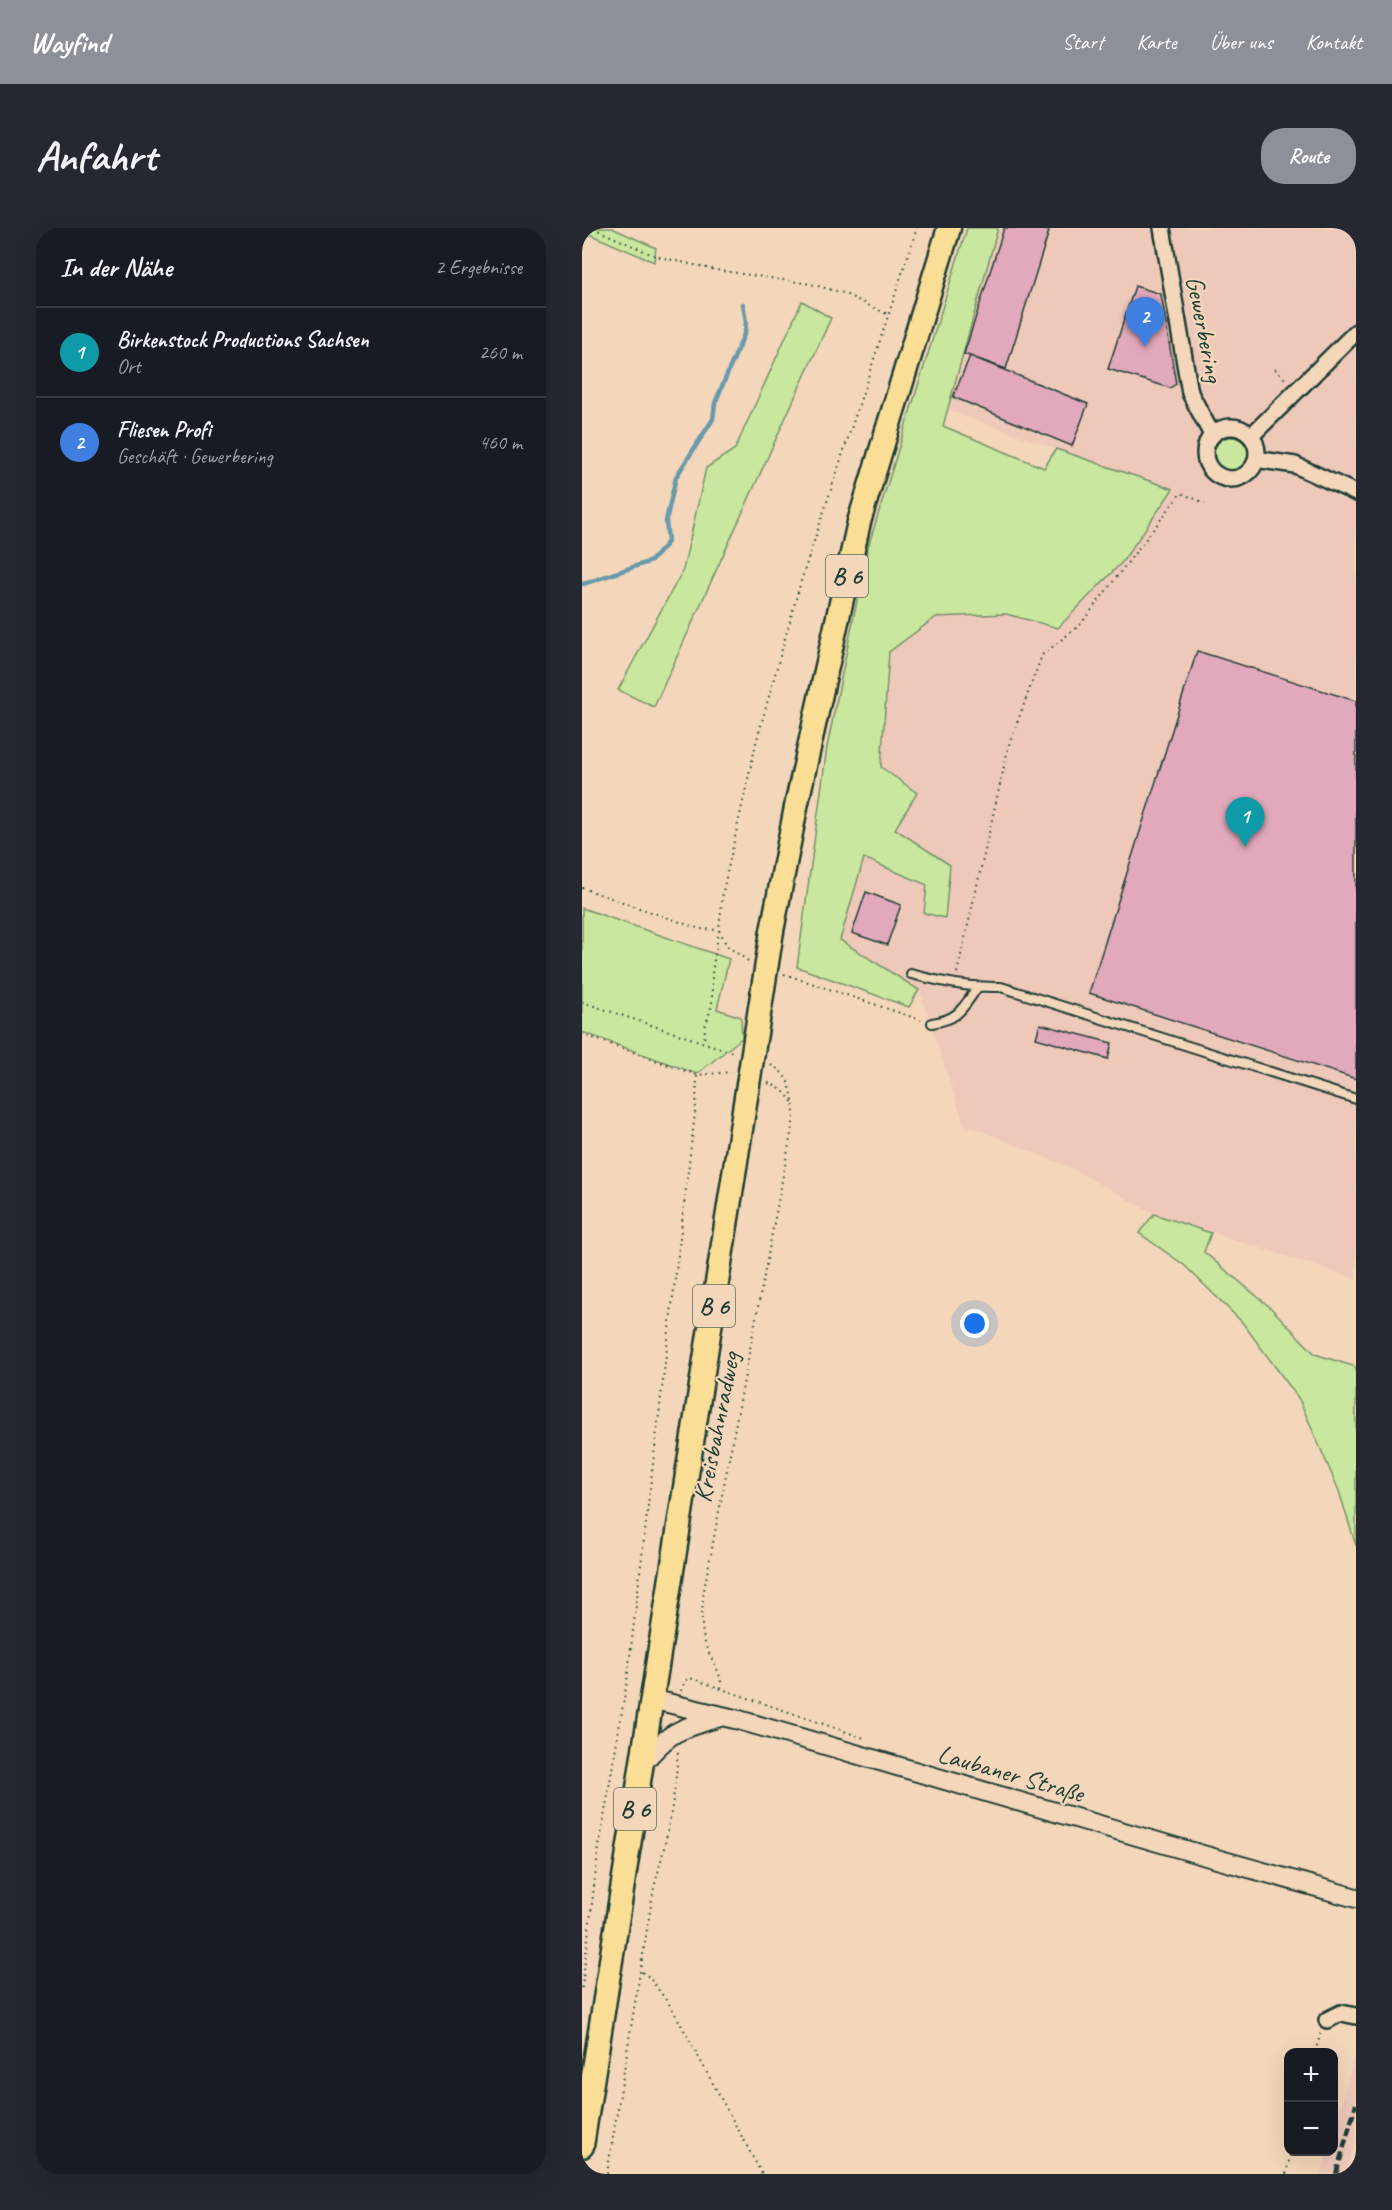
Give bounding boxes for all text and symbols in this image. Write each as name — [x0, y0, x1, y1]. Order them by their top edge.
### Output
text: Wayfind — [30, 25, 109, 60]
text: Start — [1062, 29, 1103, 55]
text: Karte — [1136, 29, 1177, 55]
text: Über uns — [1210, 29, 1273, 55]
text: Kontakt — [1306, 29, 1362, 55]
button: Route — [1261, 128, 1356, 184]
text: Anfahrt — [36, 130, 156, 183]
text: In der Nähe — [60, 251, 172, 284]
text: 2 Ergebnisse — [435, 255, 522, 280]
street label: Gewerbering — [1178, 273, 1231, 387]
pin: 2 — [1126, 298, 1164, 347]
text: Birkenstock Productions Sachsen — [117, 326, 369, 354]
text: 1 — [75, 340, 84, 365]
text: 260 m — [479, 340, 522, 365]
text: Ort — [117, 354, 141, 379]
text: Fliesen Profi — [117, 416, 210, 444]
text: 2 — [75, 430, 84, 455]
text: 460 m — [479, 430, 522, 455]
text: Geschäft · Gewerbering — [117, 444, 273, 469]
road number: B 6 — [826, 555, 868, 597]
pin: 1 — [1226, 798, 1264, 847]
road number: B 6 — [693, 1285, 735, 1327]
your location — [960, 1309, 989, 1338]
street label: Kreisbahnradweg — [686, 1347, 748, 1505]
street label: Laubaner Straße — [934, 1737, 1090, 1811]
road number: B 6 — [614, 1788, 656, 1830]
map controls — [1284, 2048, 1338, 2156]
button: + — [1284, 2048, 1338, 2102]
button: − — [1284, 2102, 1338, 2156]

